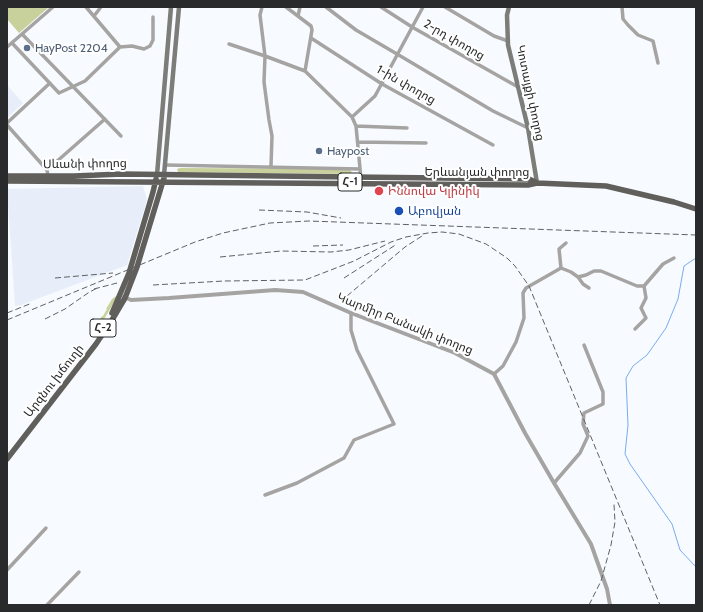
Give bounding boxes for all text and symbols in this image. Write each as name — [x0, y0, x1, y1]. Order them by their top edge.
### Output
street label: 2-րդ փողոց — [421, 17, 487, 63]
place label: HayPost 2204 — [35, 41, 108, 55]
marker: HayPost 2204 — [22, 43, 32, 53]
street label: Կոտայքի փողոց — [513, 44, 547, 142]
street label: 1-ին փողոց — [374, 62, 438, 108]
place label: Haypost — [327, 144, 369, 158]
marker: Haypost — [314, 146, 324, 156]
street label: Սևանի փողոց — [43, 156, 127, 172]
street label: Երևանյան փողոց — [425, 165, 529, 179]
road number: Հ-1 — [338, 173, 362, 191]
place label: Իննովա Կլինիկ — [388, 184, 480, 198]
marker: Իննովա Կլինիկ — [373, 185, 385, 197]
place label: Աբովյան — [408, 204, 461, 218]
marker: Աբովյան — [393, 205, 405, 217]
street label: Կարմիր Բանակի փողոց — [335, 290, 475, 358]
road number: Հ-2 — [90, 319, 116, 337]
street label: Արզնու խճուղի — [21, 342, 87, 420]

